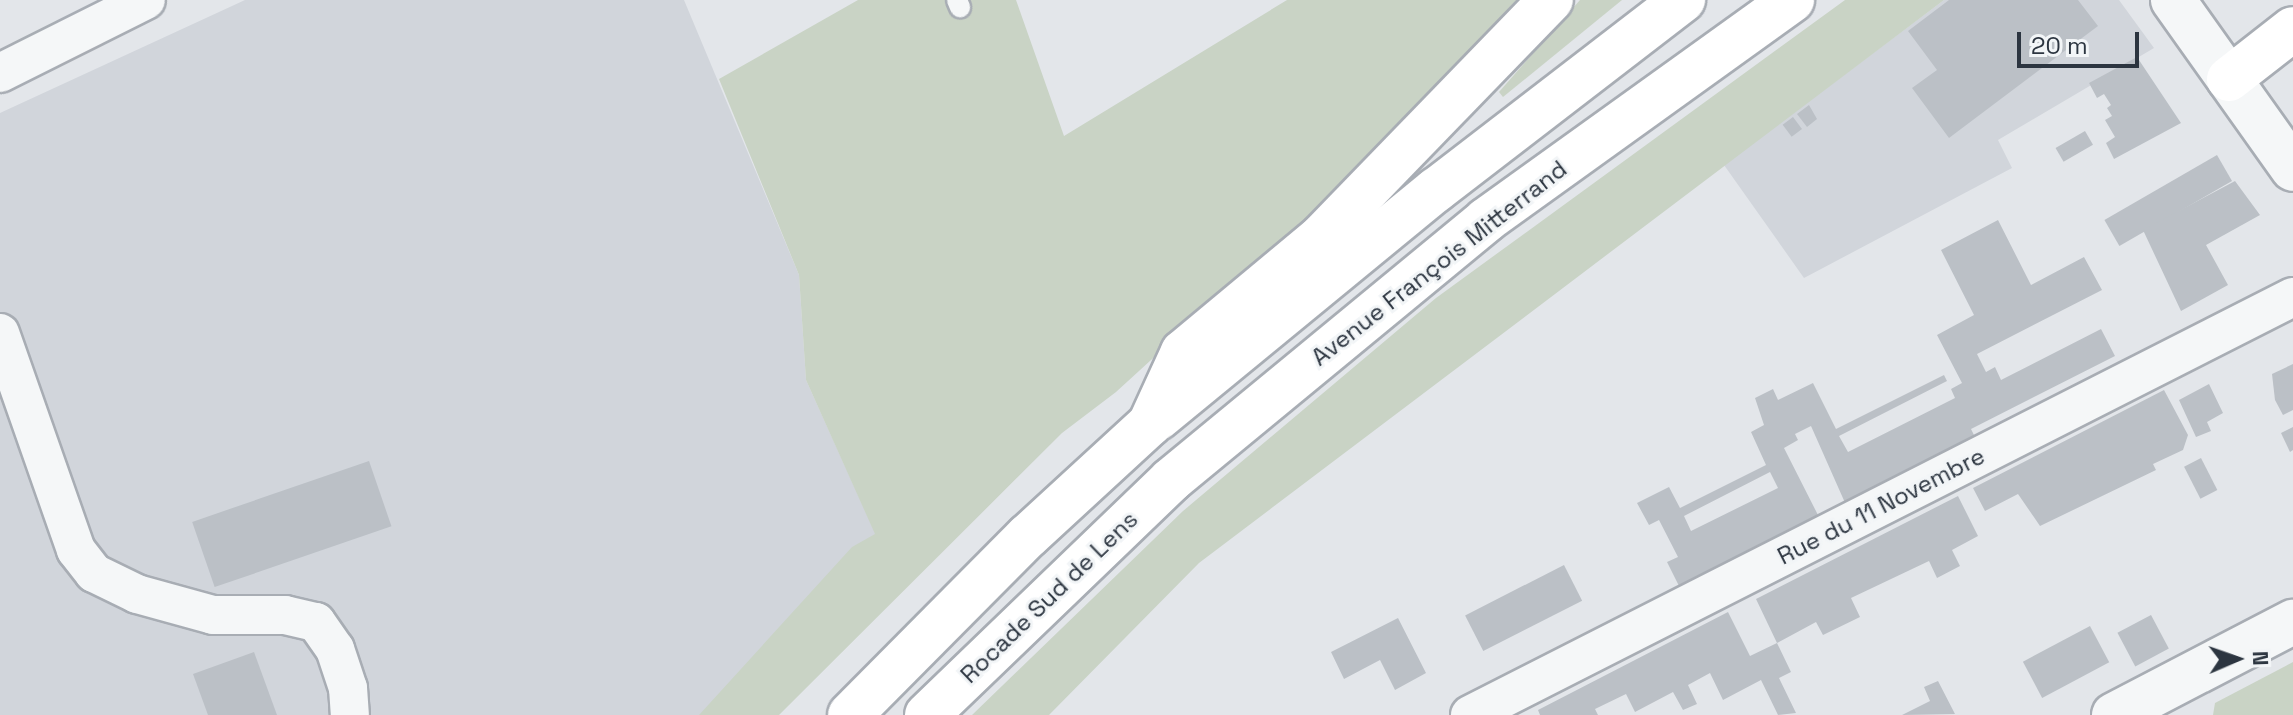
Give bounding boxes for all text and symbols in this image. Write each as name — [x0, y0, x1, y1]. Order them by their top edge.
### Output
scale bar — [2021, 16, 2143, 66]
text: 20 m — [2031, 30, 2088, 61]
street label: Avenue François Mitterrand — [1306, 154, 1572, 372]
street label: Rue du 11 Novembre — [1773, 441, 1989, 571]
street label: Rocade Sud de Lens — [954, 505, 1144, 689]
north arrow — [2197, 619, 2277, 699]
text: N — [2247, 650, 2275, 666]

